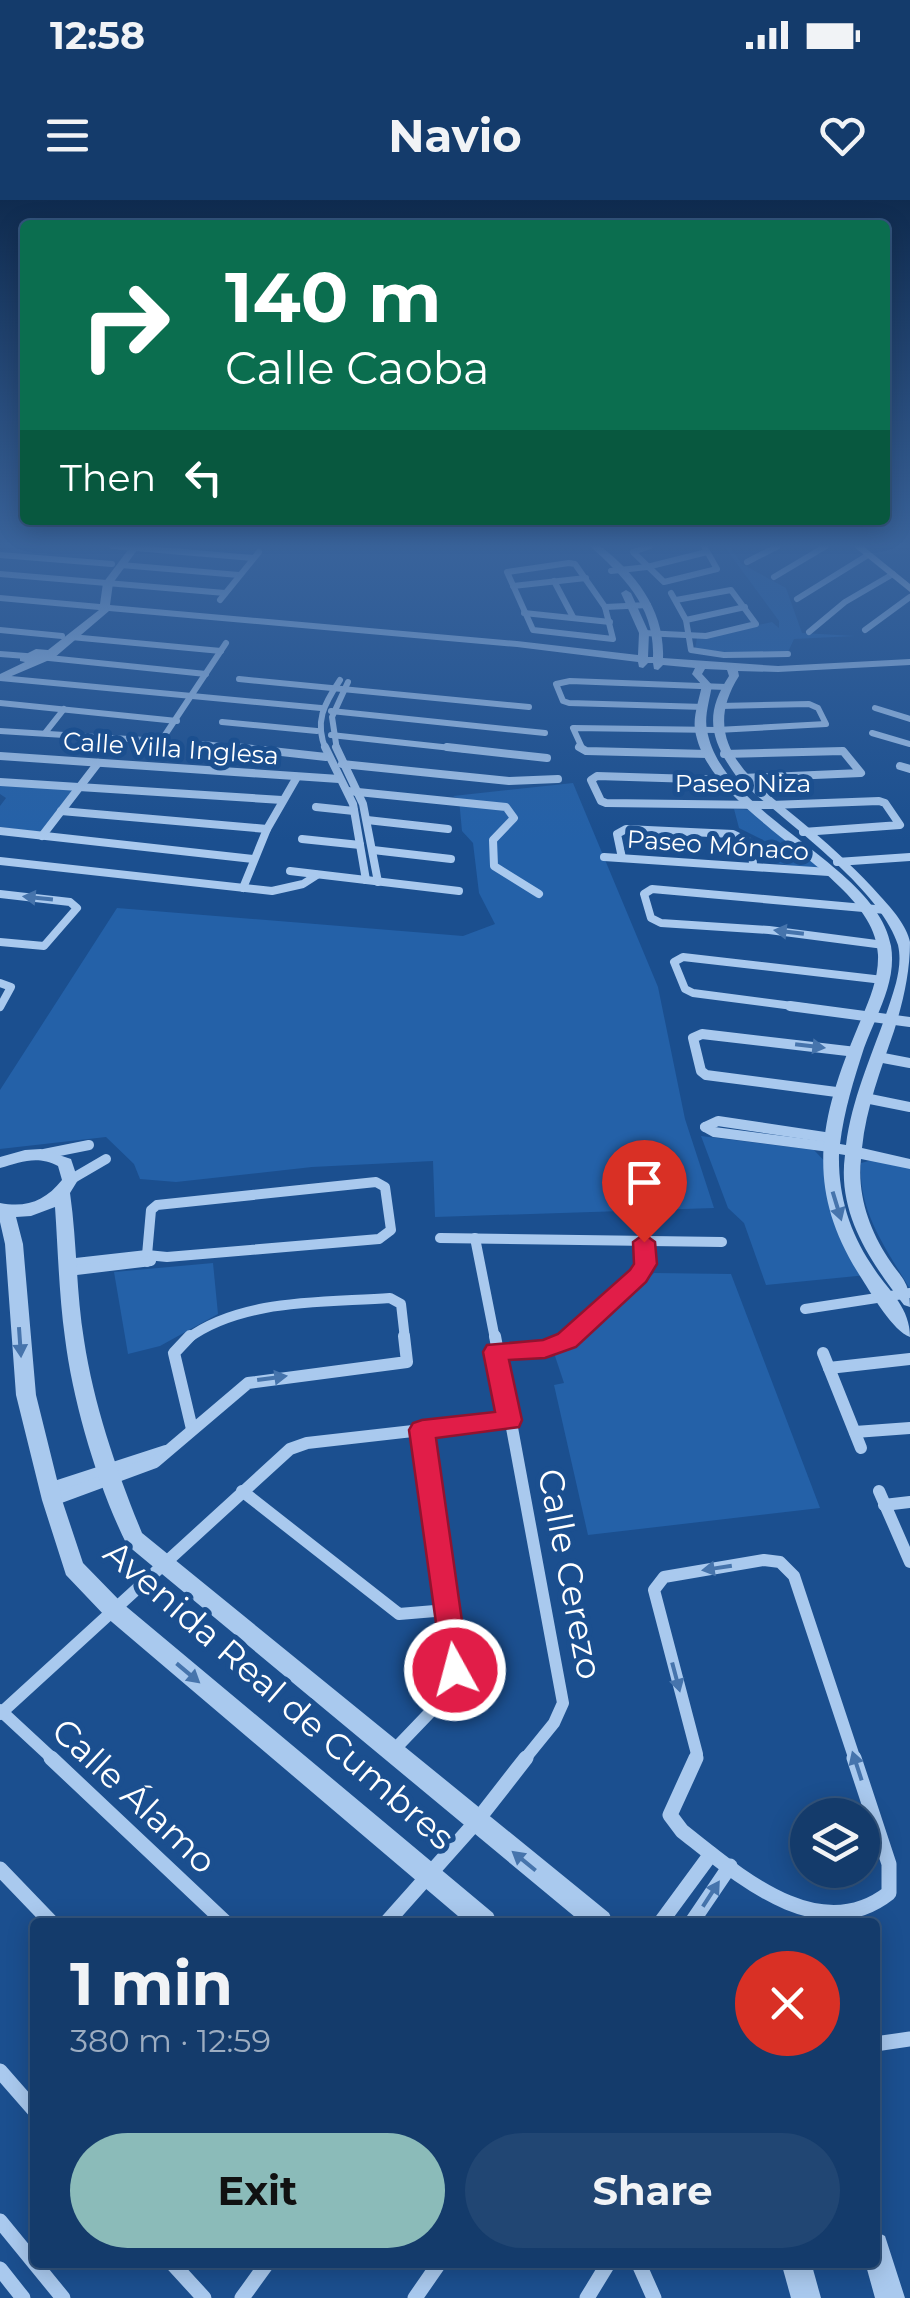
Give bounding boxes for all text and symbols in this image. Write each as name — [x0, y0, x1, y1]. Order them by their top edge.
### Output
text: 12:58 — [50, 12, 145, 59]
icon: menu — [40, 108, 95, 163]
text: Navio — [388, 108, 522, 163]
icon: heart — [815, 108, 870, 163]
text: 140 m — [225, 254, 441, 340]
icon: right — [60, 260, 190, 390]
text: Calle Caoba — [225, 340, 490, 395]
icon: left — [176, 450, 231, 505]
text: Then — [60, 454, 156, 501]
street label: Calle Villa Inglesa — [62, 725, 280, 771]
street label: Paseo Niza — [675, 768, 811, 798]
street label: Paseo Mónaco — [626, 824, 810, 866]
one-way arrow — [21, 890, 53, 906]
one-way arrow — [772, 924, 804, 940]
one-way arrow — [795, 1038, 827, 1054]
pin — [602, 1140, 687, 1243]
icon: arrive — [617, 1155, 672, 1210]
one-way arrow — [830, 1191, 845, 1222]
one-way arrow — [12, 1327, 28, 1359]
one-way arrow — [257, 1369, 288, 1385]
street label: Calle Cerezo — [529, 1465, 612, 1683]
street label: Avenida Real de Cumbres — [95, 1531, 463, 1858]
one-way arrow — [701, 1561, 733, 1576]
position arrow — [403, 1618, 507, 1722]
one-way arrow — [176, 1662, 201, 1684]
one-way arrow — [669, 1662, 685, 1693]
street label: Calle Álamo — [43, 1709, 225, 1882]
one-way arrow — [848, 1750, 863, 1780]
map controls — [790, 1798, 880, 1888]
button: layers — [790, 1798, 880, 1888]
one-way arrow — [512, 1851, 537, 1872]
one-way arrow — [701, 1881, 720, 1908]
text: 1 min — [70, 1947, 233, 2020]
button: close — [735, 1951, 840, 2056]
text: 380 m · 12:59 — [70, 2021, 271, 2060]
button: Exit — [70, 2133, 445, 2248]
button: Share — [465, 2133, 840, 2248]

